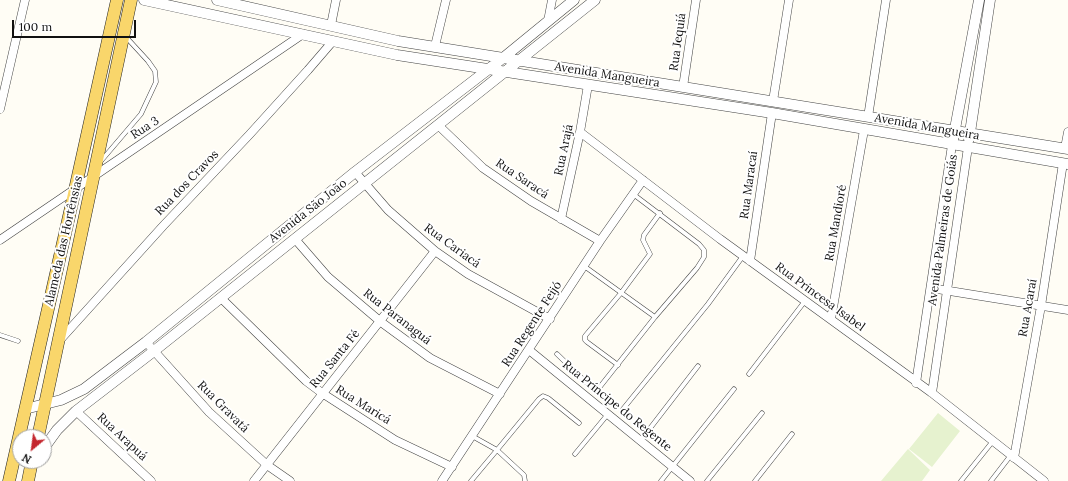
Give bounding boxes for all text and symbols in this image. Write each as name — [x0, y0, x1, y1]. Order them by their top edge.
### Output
scale bar — [14, 12, 138, 38]
street label: Rua Jequiá — [667, 12, 689, 72]
text: 100 m — [19, 19, 52, 34]
street label: Avenida Mangueira — [553, 60, 661, 90]
street label: Avenida Mangueira — [873, 111, 981, 143]
street label: Rua 3 — [128, 114, 162, 142]
street label: Rua Arajá — [552, 123, 576, 177]
street label: Rua dos Cravos — [152, 147, 222, 219]
street label: Rua Maracaí — [737, 150, 761, 220]
street label: Avenida Palmeiras de Goiás — [925, 154, 961, 306]
street label: Rua Saracá — [493, 156, 551, 202]
street label: Alameda das Hortênsias — [42, 174, 86, 308]
street label: Avenida São João — [266, 176, 350, 246]
street label: Rua Mandioré — [822, 183, 850, 263]
street label: Rua Cariacá — [421, 221, 483, 271]
street label: Rua Princesa Isabel — [772, 260, 868, 334]
street label: Rua Acaraí — [1016, 278, 1040, 338]
street label: Rua Regente Feijó — [499, 279, 565, 369]
street label: Rua Paranaguá — [360, 286, 434, 348]
street label: Rua Santa Fé — [307, 327, 363, 391]
street label: Rua Príncipe do Regente — [559, 357, 675, 455]
street label: Rua Gravatá — [194, 378, 252, 436]
street label: Rua Maricá — [333, 382, 393, 428]
street label: Rua Arapuá — [94, 410, 150, 464]
north arrow — [12, 429, 52, 469]
text: N — [20, 450, 34, 467]

